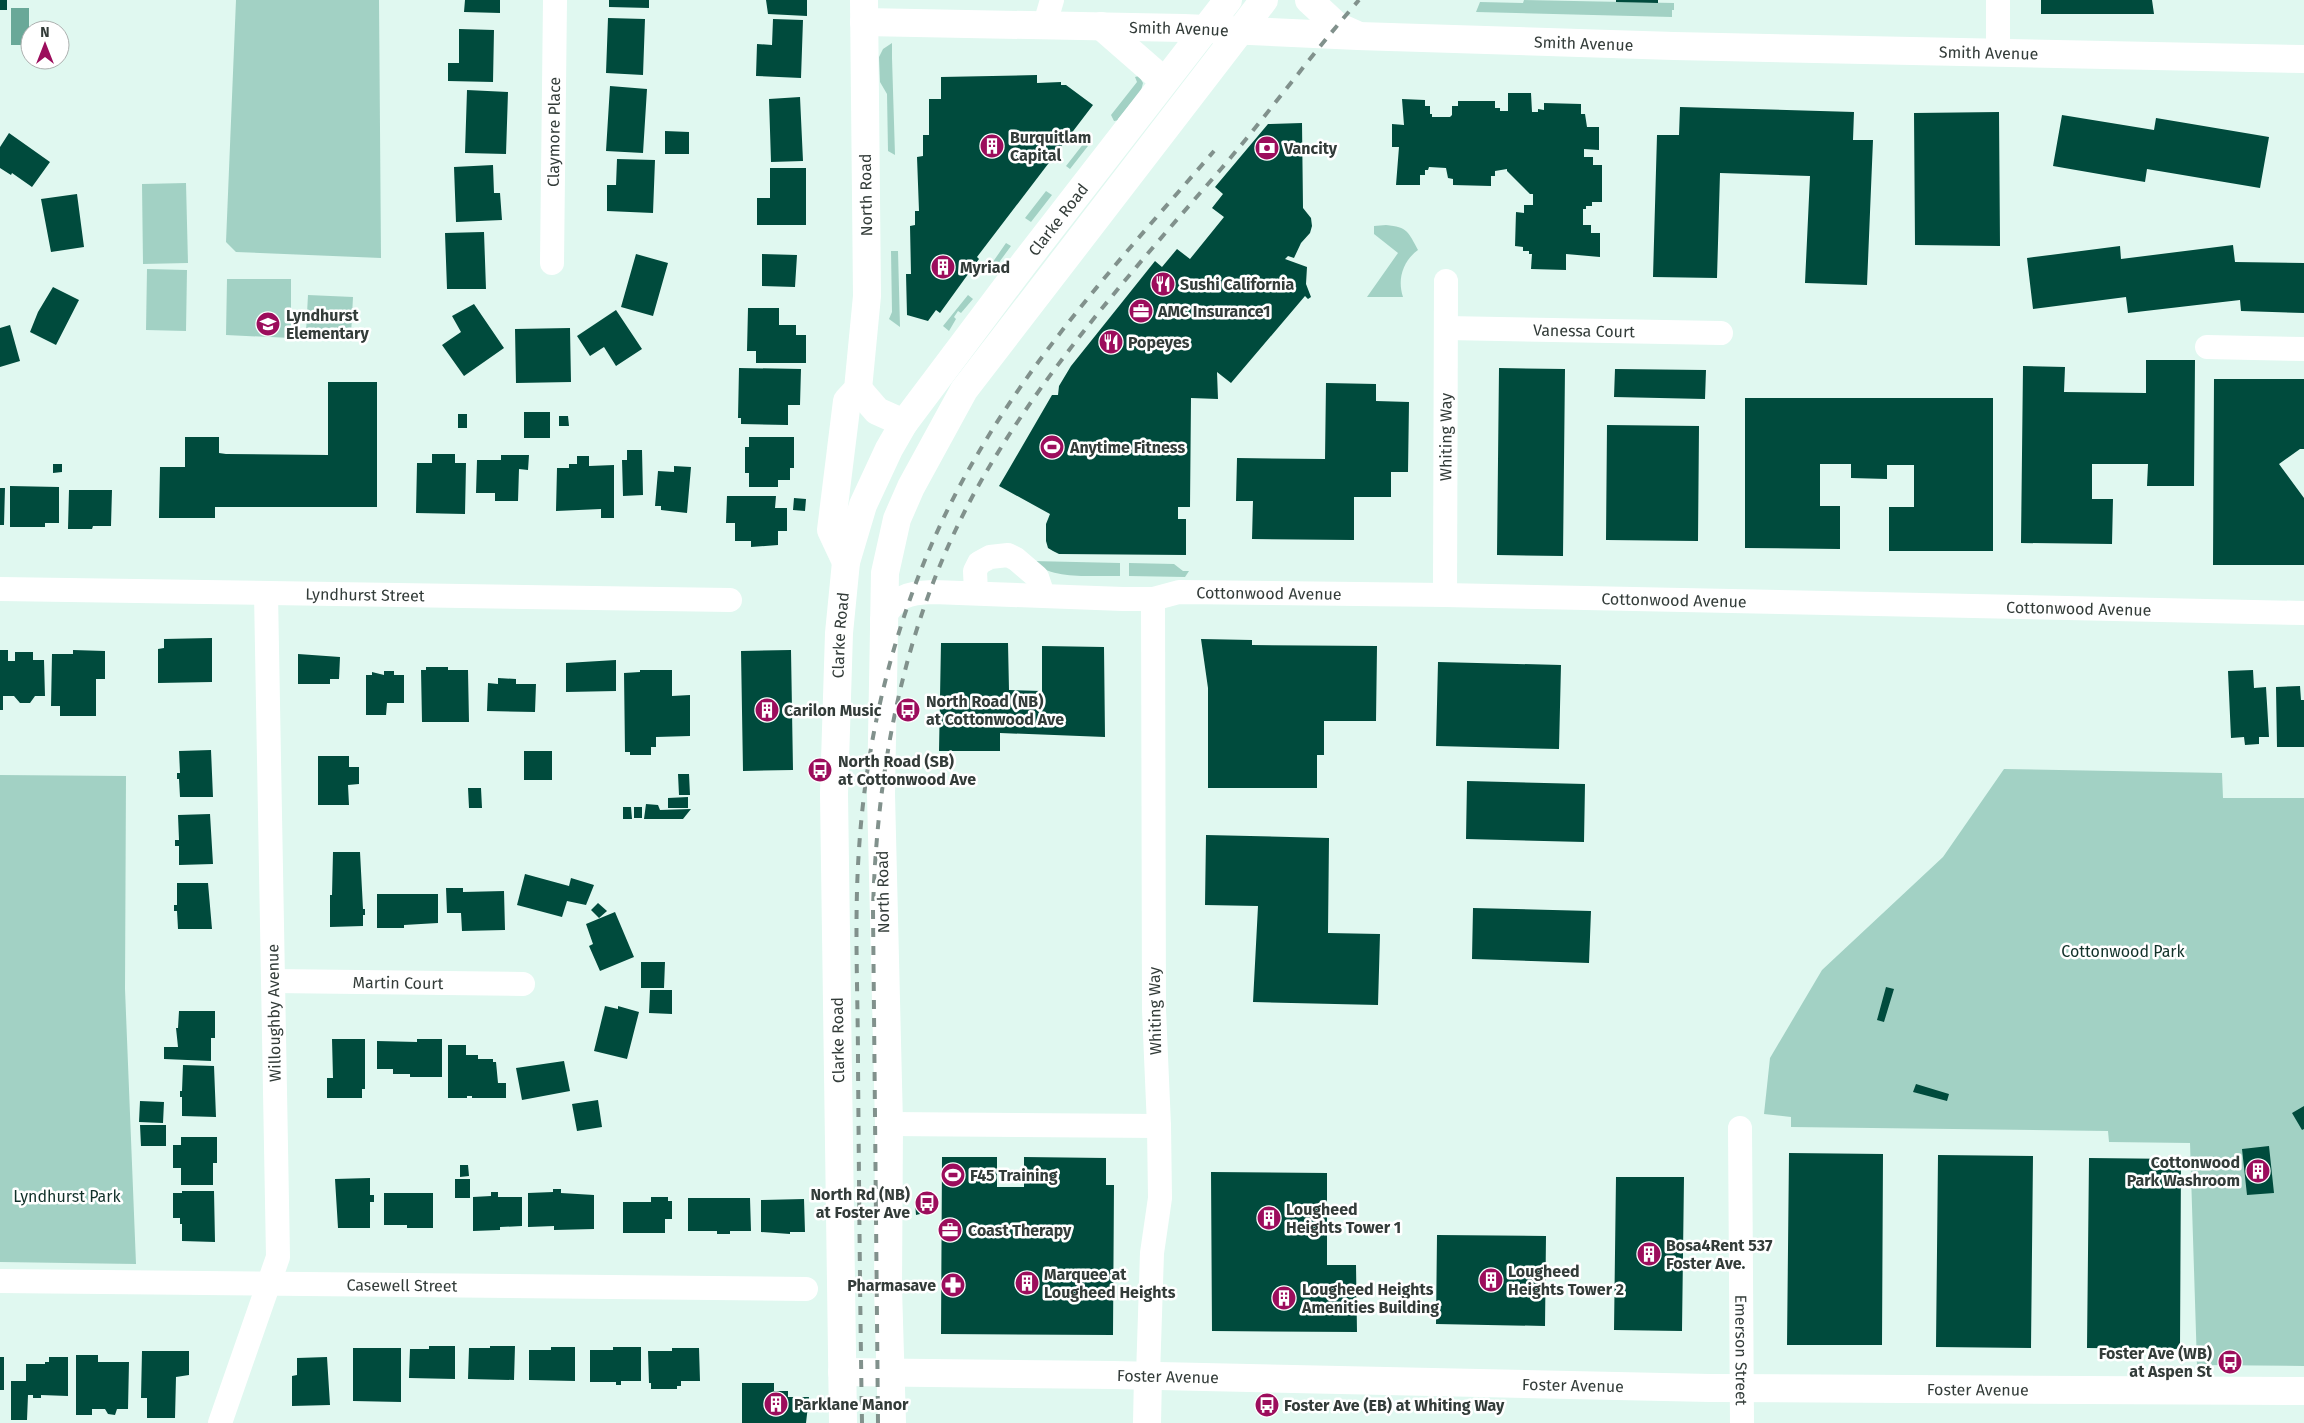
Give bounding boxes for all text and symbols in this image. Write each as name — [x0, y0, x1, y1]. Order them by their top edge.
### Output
street label: Smith Avenue — [1129, 17, 1229, 40]
north arrow — [20, 20, 70, 70]
text: N — [40, 24, 50, 41]
street label: Smith Avenue — [1534, 32, 1634, 54]
street label: Smith Avenue — [1939, 42, 2038, 63]
street label: Claymore Place — [543, 77, 564, 187]
place label: Burquitlam Capital — [1010, 128, 1091, 165]
building icon: Burquitlam Capital — [979, 133, 1005, 159]
bank icon: Vancity — [1254, 135, 1280, 161]
place label: Vancity — [1283, 139, 1338, 158]
street label: North Road — [856, 153, 876, 237]
street label: Clarke Road — [1024, 179, 1092, 259]
building icon: Myriad — [930, 254, 956, 280]
place label: Myriad — [960, 258, 1010, 277]
restaurant icon: Sushi California — [1150, 271, 1176, 297]
place label: Sushi California — [1180, 275, 1295, 294]
office icon: AMC Insurance1 — [1128, 298, 1154, 324]
place label: AMC Insurance1 — [1157, 302, 1270, 321]
place label: Lyndhurst Elementary — [286, 306, 370, 343]
school or university icon: Lyndhurst Elementary — [255, 311, 281, 337]
street label: Vanessa Court — [1533, 320, 1635, 341]
restaurant icon: Popeyes — [1098, 329, 1124, 355]
place label: Popeyes — [1128, 333, 1190, 352]
street label: Whiting Way — [1436, 393, 1455, 481]
sports icon: Anytime Fitness — [1039, 434, 1065, 460]
place label: Anytime Fitness — [1069, 438, 1185, 457]
street label: Cottonwood Avenue — [1196, 583, 1342, 603]
street label: Lyndhurst Street — [305, 584, 425, 605]
street label: Cottonwood Avenue — [1601, 589, 1747, 611]
street label: Clarke Road — [828, 591, 852, 679]
street label: Cottonwood Avenue — [2006, 597, 2152, 619]
place label: North Road (NB) at Cottonwood Ave — [926, 692, 1064, 729]
building icon: Carilon Music — [754, 697, 780, 723]
bus stop icon: North Road (NB) at Cottonwood Ave — [895, 697, 921, 723]
place label: Carilon Music — [784, 701, 882, 720]
place label: North Road (SB) at Cottonwood Ave — [838, 752, 976, 789]
bus stop icon: North Road (SB) at Cottonwood Ave — [807, 757, 833, 783]
street label: North Road — [873, 850, 893, 934]
park label: Cottonwood Park — [2061, 942, 2186, 961]
street label: Willoughby Avenue — [263, 944, 285, 1082]
street label: Whiting Way — [1145, 967, 1165, 1055]
street label: Martin Court — [353, 972, 444, 993]
street label: Clarke Road — [828, 997, 848, 1083]
place label: Cottonwood Park Washroom — [2127, 1153, 2240, 1190]
building icon: Cottonwood Park Washroom — [2245, 1158, 2271, 1184]
sports icon: F45 Training — [940, 1162, 966, 1188]
place label: F45 Training — [970, 1166, 1058, 1185]
place label: North Rd (NB) at Foster Ave — [811, 1185, 910, 1222]
park label: Lyndhurst Park — [13, 1187, 121, 1206]
bus stop icon: North Rd (NB) at Foster Ave — [914, 1190, 940, 1216]
place label: Lougheed Heights Tower 1 — [1286, 1200, 1401, 1237]
building icon: Lougheed Heights Tower 1 — [1256, 1205, 1282, 1231]
office icon: Coast Therapy — [937, 1217, 963, 1243]
place label: Coast Therapy — [968, 1221, 1072, 1240]
place label: Bosa4Rent 537 Foster Ave. — [1666, 1236, 1773, 1273]
building icon: Bosa4Rent 537 Foster Ave. — [1636, 1241, 1662, 1267]
place label: Lougheed Heights Tower 2 — [1508, 1262, 1624, 1299]
place label: Marquee at Lougheed Heights — [1044, 1265, 1176, 1302]
building icon: Lougheed Heights Tower 2 — [1478, 1267, 1504, 1293]
building icon: Marquee at Lougheed Heights — [1014, 1270, 1040, 1296]
pharmacy icon: Pharmasave — [940, 1272, 966, 1298]
street label: Casewell Street — [346, 1275, 458, 1295]
place label: Pharmasave — [847, 1276, 936, 1295]
place label: Lougheed Heights Amenities Building — [1301, 1280, 1439, 1317]
building icon: Lougheed Heights Amenities Building — [1271, 1285, 1297, 1311]
street label: Emerson Street — [1732, 1295, 1751, 1406]
place label: Foster Ave (WB) at Aspen St — [2099, 1344, 2213, 1381]
bus stop icon: Foster Ave (WB) at Aspen St — [2217, 1349, 2243, 1375]
street label: Foster Avenue — [1117, 1366, 1219, 1387]
street label: Foster Avenue — [1522, 1374, 1624, 1396]
street label: Foster Avenue — [1927, 1380, 2029, 1399]
building icon: Parklane Manor — [763, 1391, 789, 1417]
bus stop icon: Foster Ave (EB) at Whiting Way — [1254, 1392, 1280, 1418]
place label: Parklane Manor — [794, 1395, 909, 1414]
place label: Foster Ave (EB) at Whiting Way — [1284, 1396, 1505, 1415]

